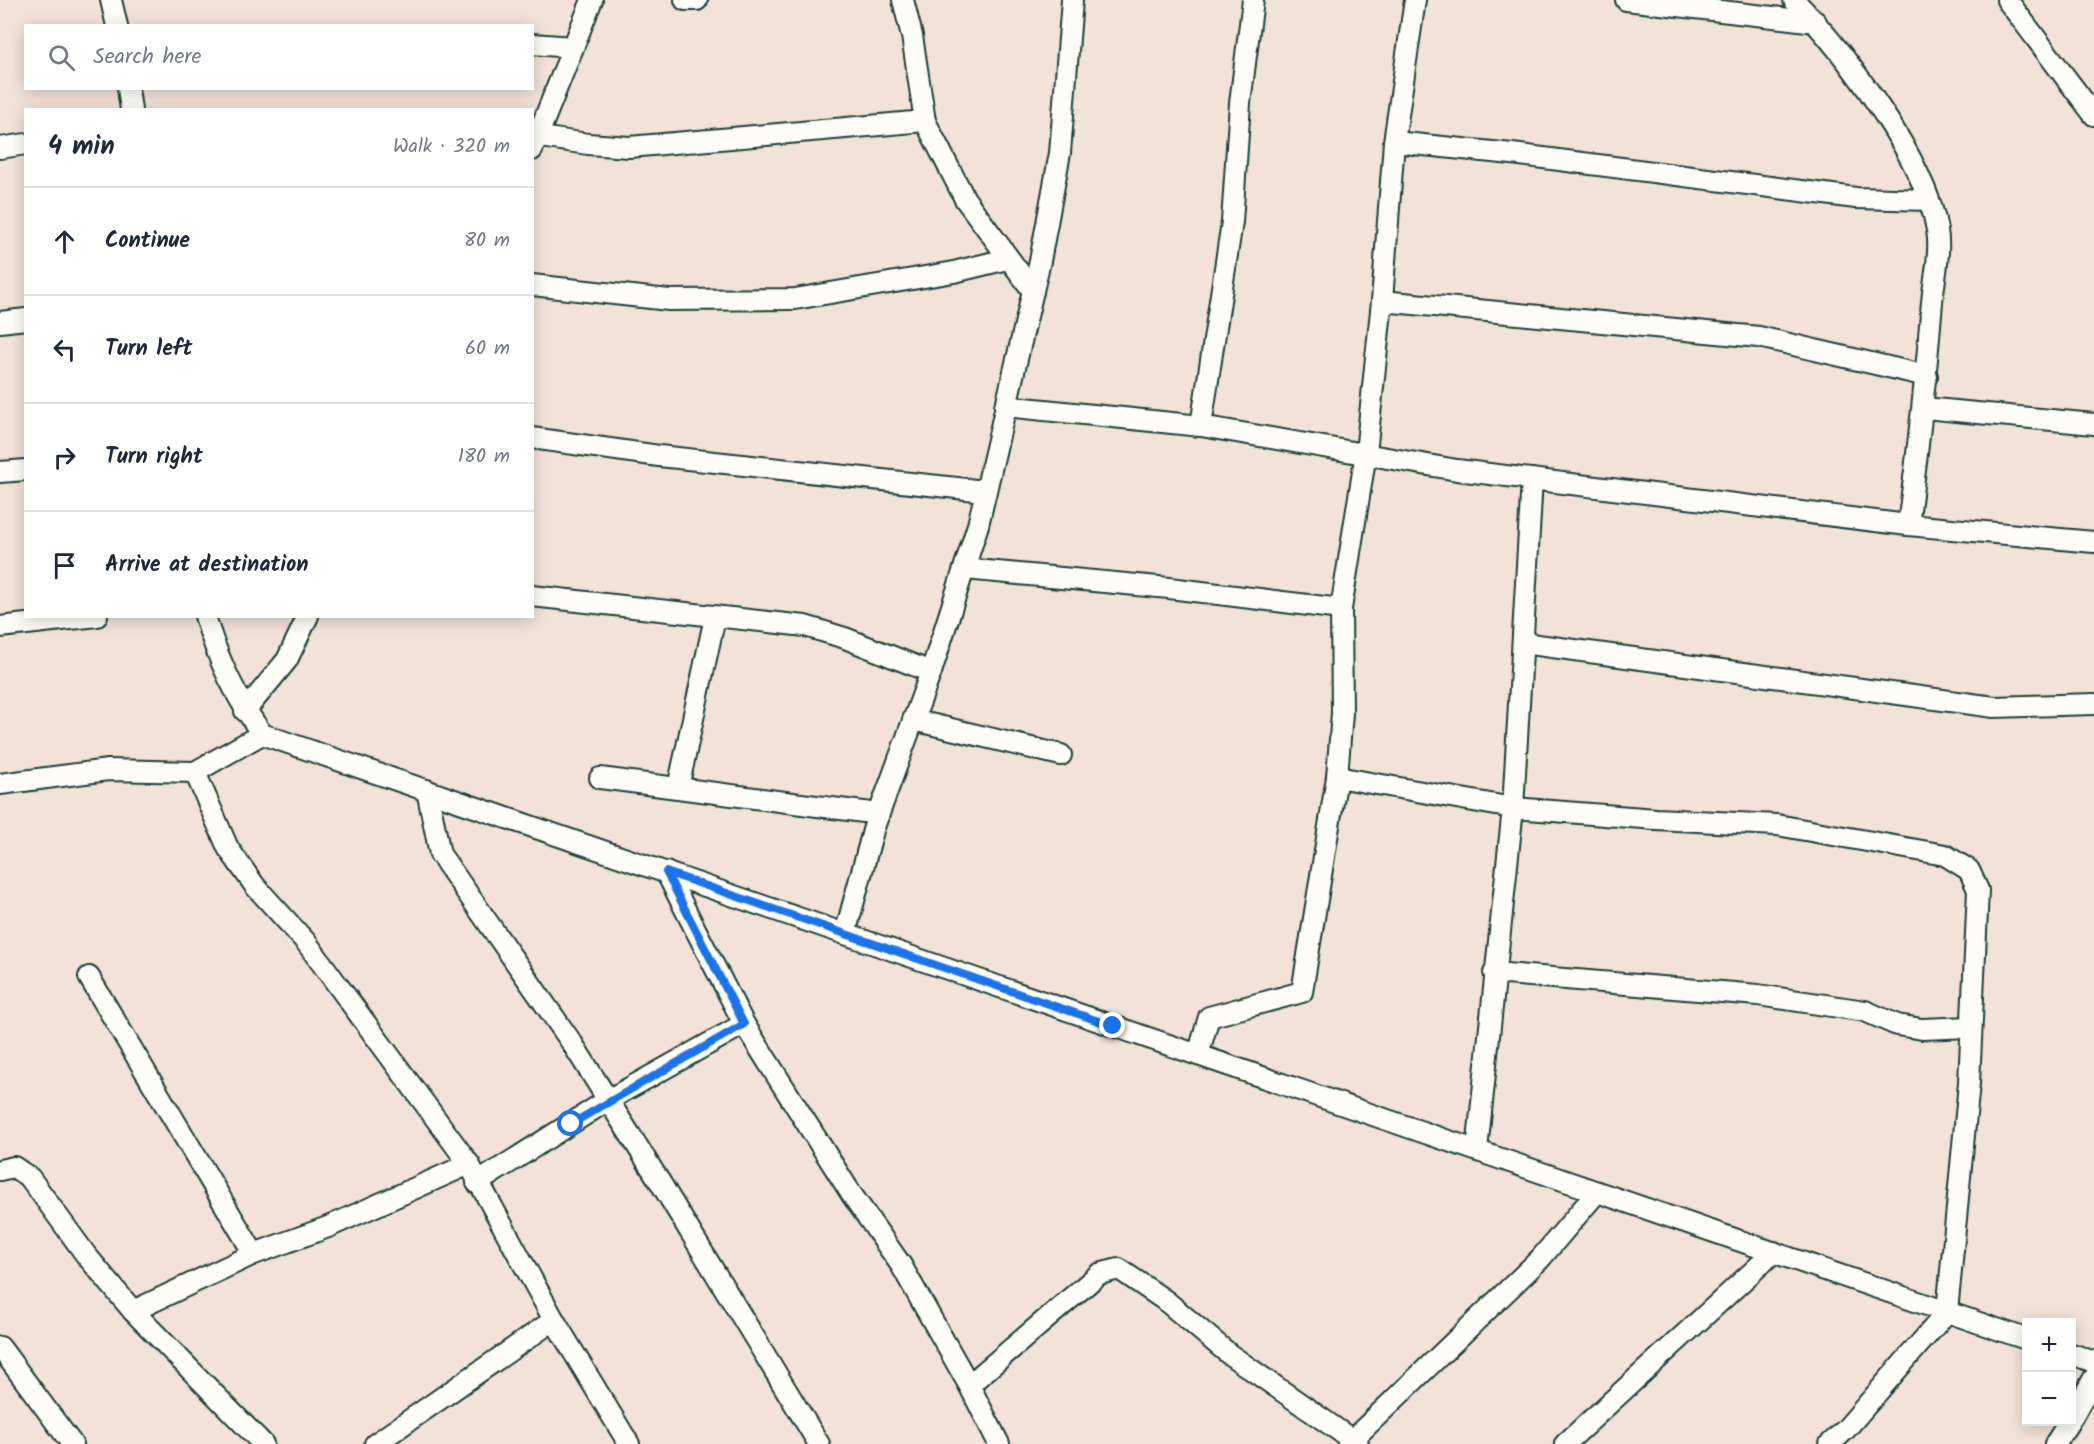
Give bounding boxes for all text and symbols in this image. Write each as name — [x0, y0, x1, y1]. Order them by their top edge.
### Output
search box — [24, 24, 534, 90]
text: Search here — [93, 40, 201, 75]
icon: search — [45, 41, 78, 74]
text: 4 min — [48, 126, 115, 168]
text: Walk · 320 m — [393, 131, 510, 163]
text: Continue — [105, 224, 190, 259]
icon: ahead — [48, 225, 81, 258]
text: 80 m — [464, 225, 510, 257]
text: Turn left — [105, 332, 192, 367]
icon: left — [48, 333, 81, 366]
text: 60 m — [465, 333, 510, 365]
text: Turn right — [105, 440, 203, 475]
icon: right — [48, 441, 81, 474]
text: 180 m — [458, 441, 510, 473]
text: Arrive at destination — [105, 548, 308, 583]
icon: arrive — [48, 549, 81, 582]
route end — [1099, 1012, 1125, 1038]
route start — [557, 1110, 583, 1136]
map controls — [2022, 1318, 2076, 1426]
button: + — [2022, 1318, 2076, 1372]
button: − — [2022, 1372, 2076, 1426]

